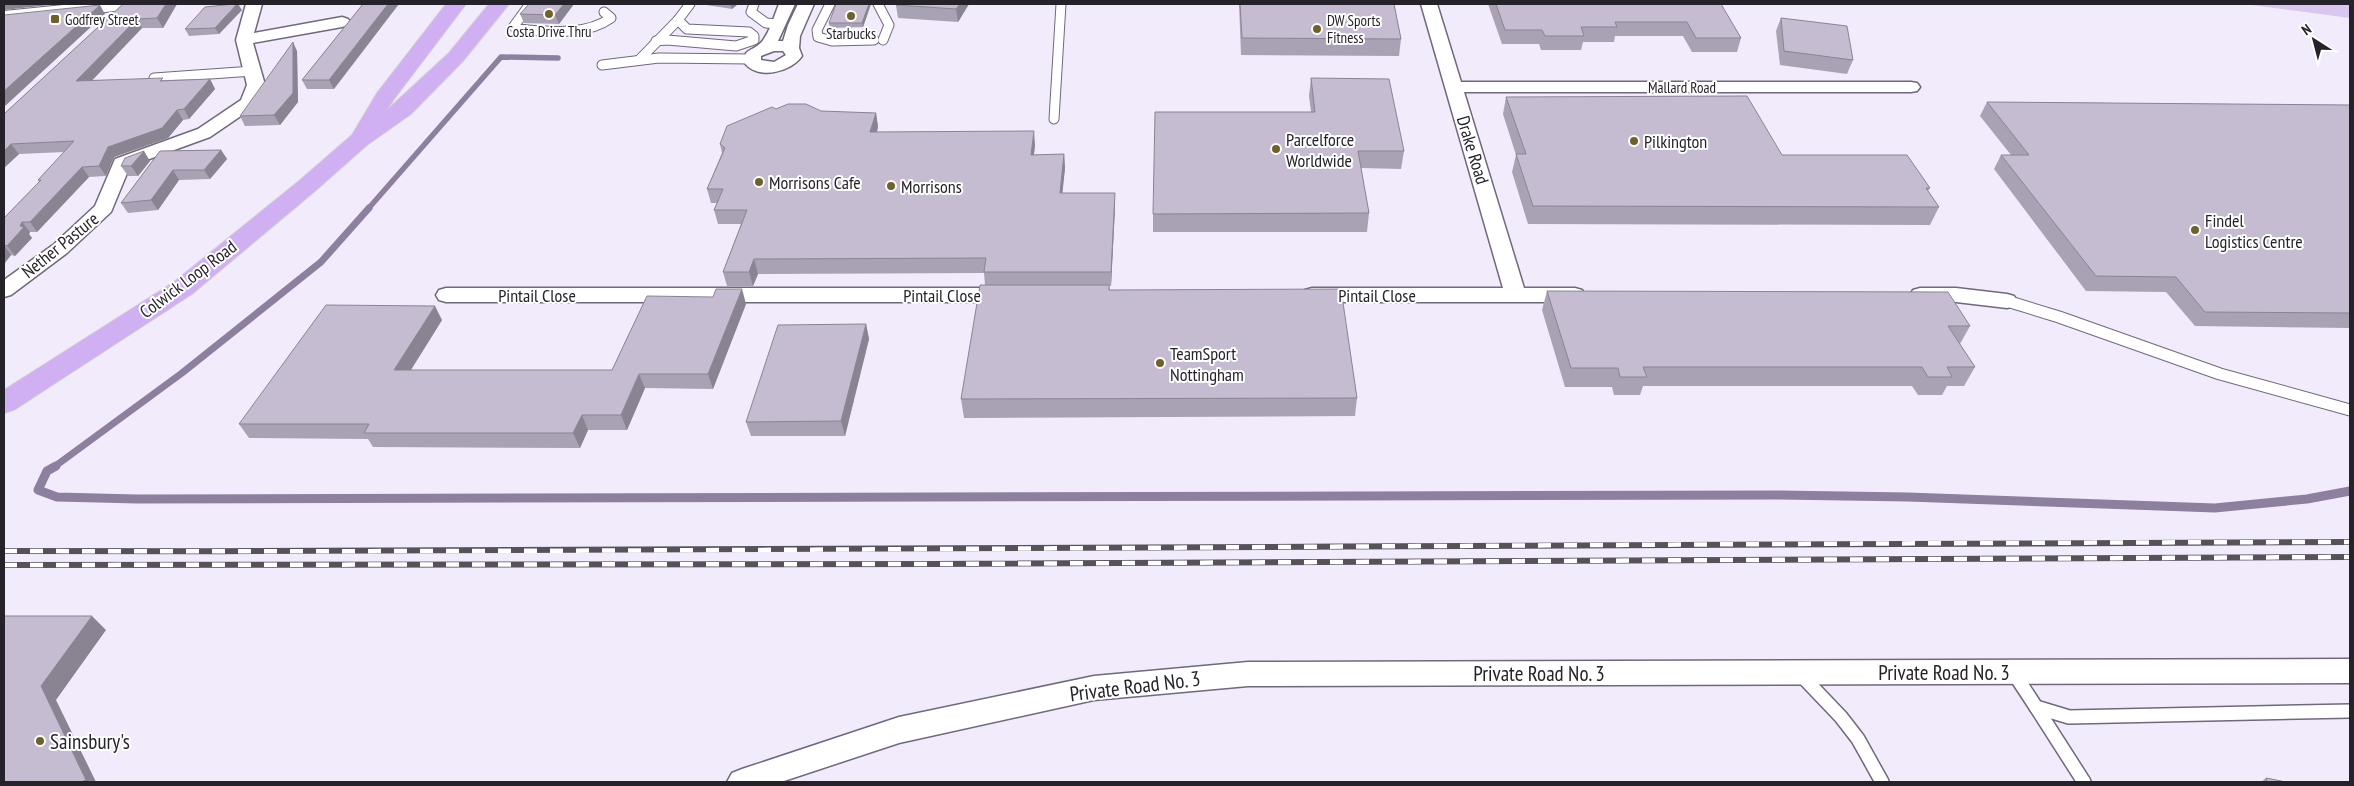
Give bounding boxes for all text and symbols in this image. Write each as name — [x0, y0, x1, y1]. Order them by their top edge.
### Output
marker: Costa Drive Thru — [543, 8, 555, 20]
place label: Godfrey Street — [65, 10, 139, 29]
marker: Starbucks — [845, 10, 857, 22]
place label: DW Sports Fitness — [1327, 11, 1381, 47]
marker: Godfrey Street — [49, 13, 61, 25]
north arrow — [2289, 15, 2339, 65]
text: N — [2298, 20, 2315, 39]
place label: Costa Drive Thru — [506, 22, 592, 41]
marker: DW Sports Fitness — [1311, 23, 1323, 35]
place label: Starbucks — [826, 24, 876, 43]
street label: Mallard Road — [1648, 78, 1716, 97]
street label: Drake Road — [1452, 113, 1494, 187]
place label: Parcelforce Worldwide — [1286, 128, 1354, 172]
place label: Pilkington — [1644, 130, 1707, 153]
marker: Pilkington — [1628, 135, 1640, 147]
marker: Parcelforce Worldwide — [1270, 143, 1282, 155]
place label: Morrisons Cafe — [769, 171, 861, 194]
place label: Morrisons — [901, 175, 962, 198]
marker: Morrisons Cafe — [753, 176, 765, 188]
marker: Morrisons — [885, 180, 897, 192]
street label: Nether Pasture — [17, 207, 103, 283]
place label: Findel Logistics Centre — [2205, 209, 2303, 253]
marker: Findel Logistics Centre — [2189, 224, 2201, 236]
street label: Colwick Loop Road — [135, 235, 241, 323]
street label: Pintail Close — [498, 284, 576, 307]
street label: Pintail Close — [903, 284, 981, 307]
street label: Pintail Close — [1338, 284, 1416, 307]
place label: TeamSport Nottingham — [1170, 342, 1244, 386]
marker: TeamSport Nottingham — [1154, 357, 1166, 369]
street label: Private Road No. 3 — [1878, 659, 2010, 686]
street label: Private Road No. 3 — [1473, 660, 1605, 687]
street label: Private Road No. 3 — [1068, 665, 1202, 707]
place label: Sainsbury's — [50, 728, 130, 755]
marker: Sainsbury's — [34, 735, 46, 747]

